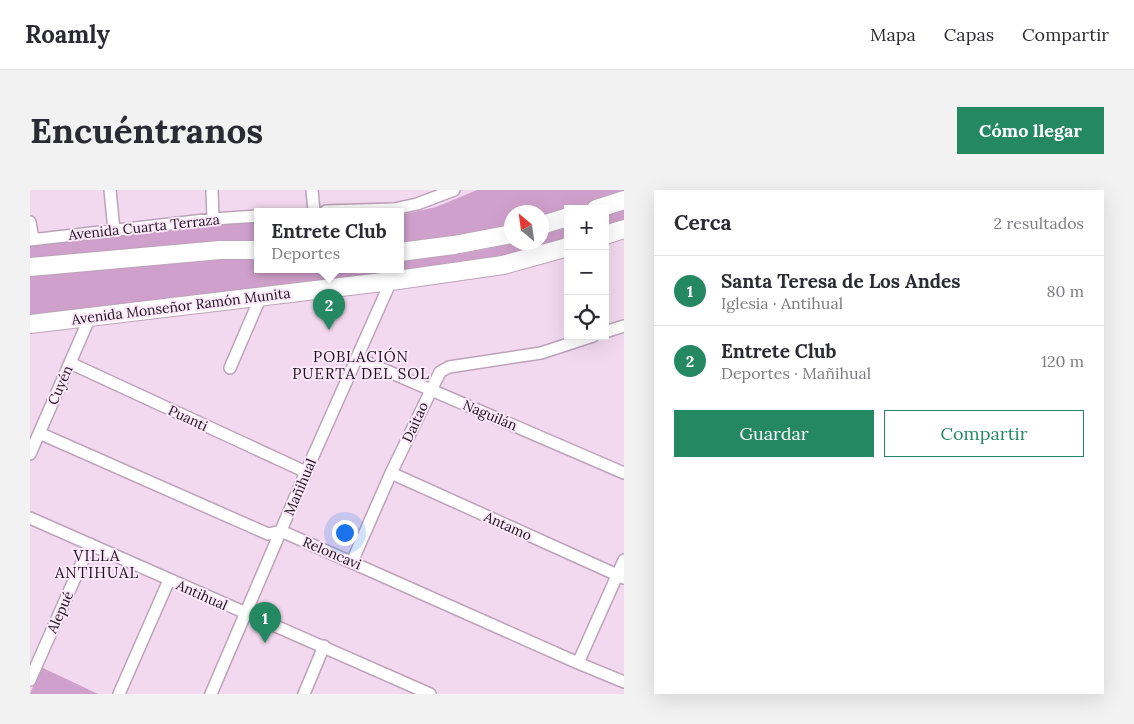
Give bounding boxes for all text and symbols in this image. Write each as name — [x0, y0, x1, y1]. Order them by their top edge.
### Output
text: Roamly — [25, 19, 110, 50]
text: Mapa — [870, 23, 916, 46]
text: Capas — [944, 23, 994, 46]
text: Compartir — [1022, 23, 1109, 46]
button: Cómo llegar — [957, 107, 1104, 154]
text: Encuéntranos — [30, 108, 263, 153]
north arrow — [504, 205, 549, 250]
map controls — [564, 205, 609, 340]
button: + — [564, 205, 609, 250]
popup — [254, 208, 404, 273]
text: Cerca — [674, 209, 732, 236]
street label: Avenida Cuarta Terraza — [66, 210, 221, 244]
text: 2 resultados — [994, 213, 1084, 233]
text: Entrete Club — [271, 219, 387, 243]
text: Deportes — [271, 243, 340, 263]
button: − — [564, 250, 609, 295]
text: Santa Teresa de Los Andes — [721, 269, 961, 293]
text: 1 — [687, 281, 693, 301]
text: 80 m — [1047, 281, 1084, 301]
street label: Avenida Monseñor Ramón Munita — [70, 284, 291, 328]
pin: 2 — [313, 289, 345, 330]
text: Iglesia · Antihual — [721, 293, 843, 313]
button: locate — [564, 295, 609, 340]
text: Entrete Club — [721, 339, 837, 363]
district label: POBLACIÓN PUERTA DEL SOL — [292, 347, 430, 383]
text: 2 — [686, 351, 694, 371]
text: 120 m — [1041, 351, 1084, 371]
street label: Cuyén — [43, 362, 77, 408]
text: Deportes · Mañihual — [721, 363, 871, 383]
street label: Naguilán — [460, 396, 520, 435]
street label: Daitao — [398, 399, 432, 445]
street label: Puanti — [165, 401, 211, 435]
button: Guardar — [674, 410, 874, 457]
button: Compartir — [884, 410, 1084, 457]
street label: Mañihual — [280, 456, 320, 518]
street label: Antamo — [480, 507, 535, 544]
your location — [332, 520, 358, 546]
street label: Reloncavi — [300, 533, 364, 573]
district label: VILLA ANTIHUAL — [54, 546, 139, 582]
street label: Antihual — [173, 575, 231, 614]
street label: Alepué — [42, 588, 77, 637]
pin: 1 — [249, 602, 281, 643]

